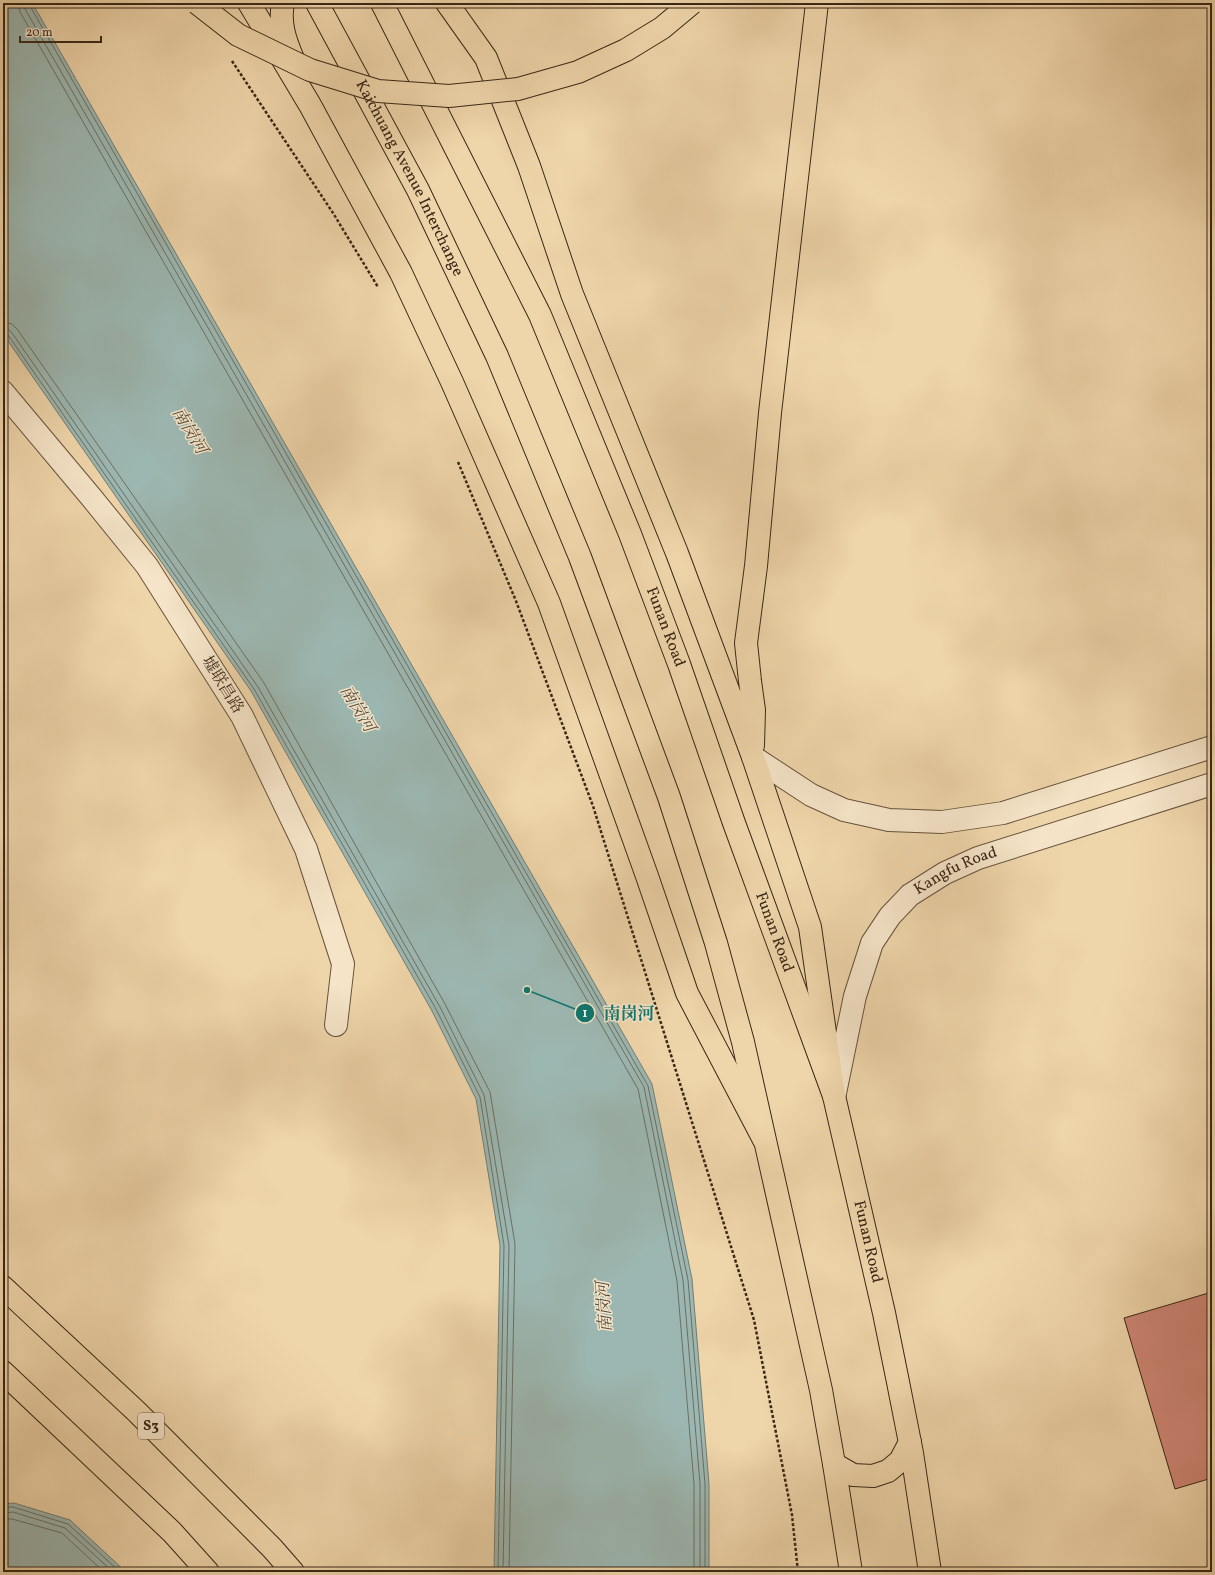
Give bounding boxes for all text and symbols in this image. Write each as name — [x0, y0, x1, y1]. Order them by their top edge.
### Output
scale bar — [20, 18, 101, 44]
text: 20 m — [26, 25, 53, 41]
street label: Kaichuang Avenue Interchange — [350, 76, 469, 280]
water label: 南岗河 — [166, 403, 214, 461]
street label: Funan Road — [640, 584, 690, 670]
street label: 墟联昌路 — [196, 652, 248, 718]
water label: 南岗河 — [334, 681, 382, 739]
street label: Kangfu Road — [910, 842, 1000, 901]
street label: Funan Road — [749, 889, 799, 975]
callout: 南岗河 — [575, 999, 662, 1028]
text: 南岗河 — [604, 1003, 655, 1026]
text: 1 — [583, 1006, 588, 1022]
street label: Funan Road — [847, 1198, 888, 1285]
water label: 南岗河 — [592, 1278, 618, 1333]
road number: S3 — [138, 1413, 164, 1439]

